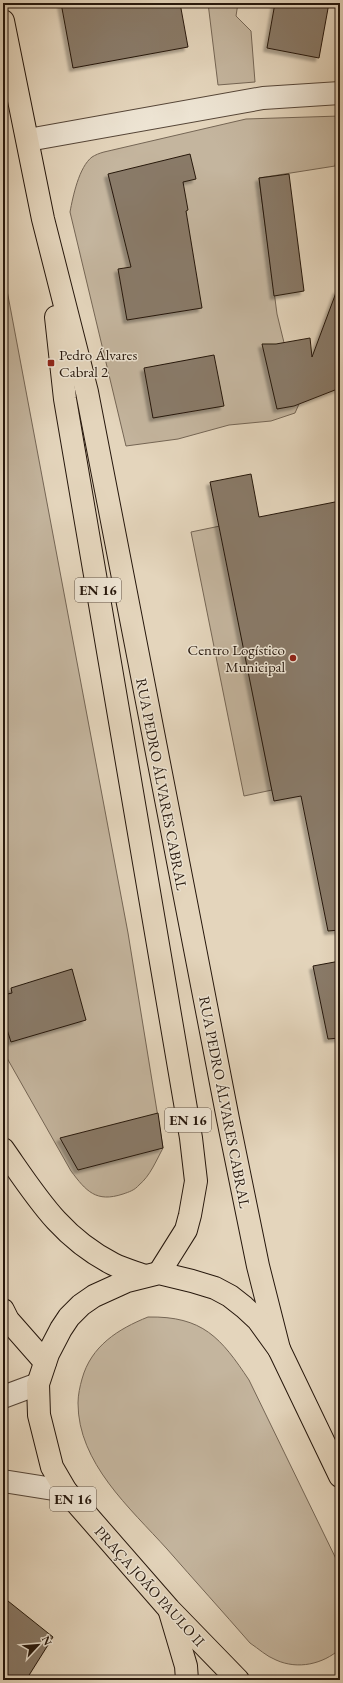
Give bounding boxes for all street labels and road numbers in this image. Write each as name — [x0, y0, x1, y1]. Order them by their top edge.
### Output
road number: EN 16 — [75, 578, 121, 602]
street label: RUA PEDRO ÁLVARES CABRAL — [132, 676, 192, 892]
street label: RUA PEDRO ÁLVARES CABRAL — [195, 994, 255, 1210]
road number: EN 16 — [165, 1108, 211, 1132]
road number: EN 16 — [50, 1487, 96, 1511]
street label: PRAÇA JOÃO PAULO II — [91, 1522, 209, 1650]

